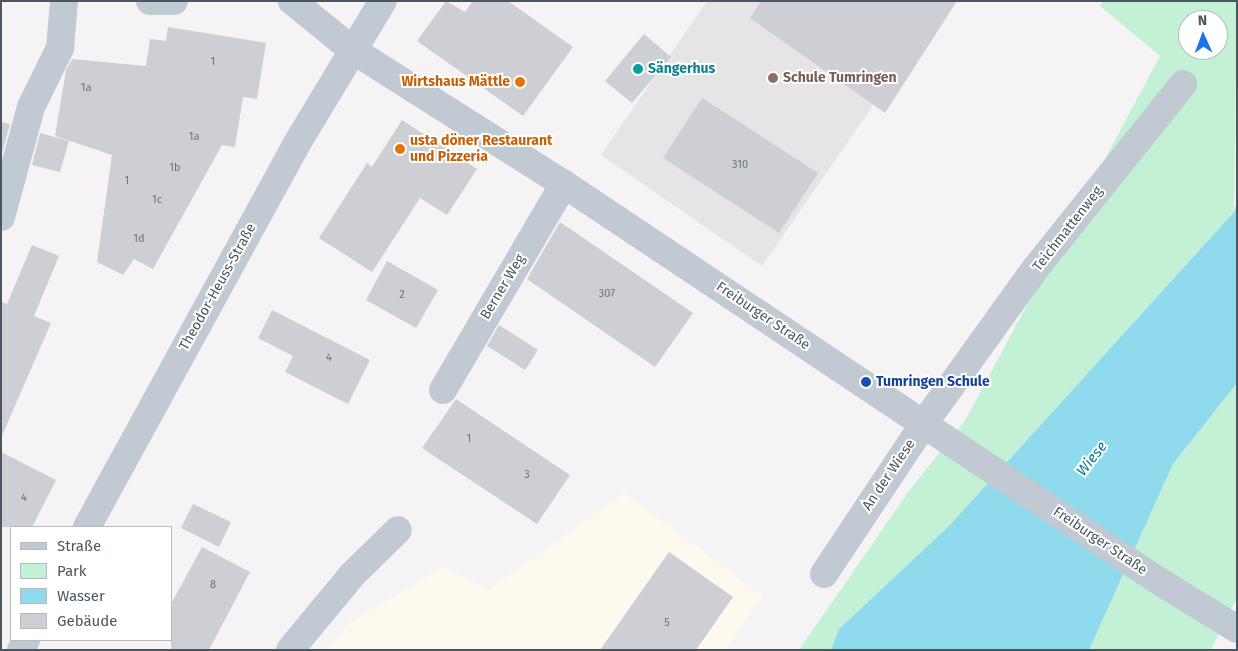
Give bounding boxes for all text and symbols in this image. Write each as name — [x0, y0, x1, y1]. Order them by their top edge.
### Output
north arrow — [1178, 10, 1228, 60]
text: N — [1198, 12, 1207, 29]
house number: 1 — [211, 55, 215, 69]
place label: Sängerhus — [648, 61, 715, 77]
marker: Sängerhus — [632, 63, 644, 75]
place label: Schule Tumringen — [783, 70, 897, 86]
marker: Schule Tumringen — [767, 72, 779, 84]
place label: Wirtshaus Mättle — [401, 74, 510, 90]
marker: Wirtshaus Mättle — [514, 76, 526, 88]
house number: 1a — [81, 81, 91, 95]
house number: 1a — [189, 130, 199, 144]
place label: usta döner Restaurant und Pizzeria — [410, 133, 552, 166]
marker: usta döner Restaurant und Pizzeria — [394, 143, 406, 155]
house number: 310 — [732, 158, 748, 172]
house number: 1b — [169, 161, 181, 175]
house number: 1 — [125, 174, 129, 188]
street label: Teichmattenweg — [1030, 183, 1106, 275]
house number: 1c — [152, 193, 162, 207]
street label: Theodor-Heuss-Straße — [176, 221, 260, 353]
house number: 1d — [133, 232, 145, 246]
street label: Berner Weg — [477, 251, 529, 323]
street label: Freiburger Straße — [713, 278, 813, 354]
house number: 307 — [599, 287, 615, 301]
house number: 2 — [399, 288, 405, 302]
house number: 4 — [326, 351, 332, 365]
place label: Tumringen Schule — [876, 374, 990, 390]
marker: Tumringen Schule — [860, 376, 872, 388]
house number: 1 — [467, 432, 471, 446]
street label: An der Wiese — [859, 436, 919, 514]
water label: Wiese — [1073, 438, 1111, 480]
house number: 3 — [524, 468, 530, 482]
house number: 4 — [21, 491, 27, 505]
street label: Freiburger Straße — [1050, 503, 1150, 579]
legend — [10, 526, 172, 641]
text: Straße — [57, 537, 101, 555]
text: Park — [57, 562, 87, 580]
house number: 8 — [210, 578, 216, 592]
text: Wasser — [57, 587, 105, 605]
text: Gebäude — [57, 612, 117, 630]
house number: 5 — [664, 616, 670, 630]

